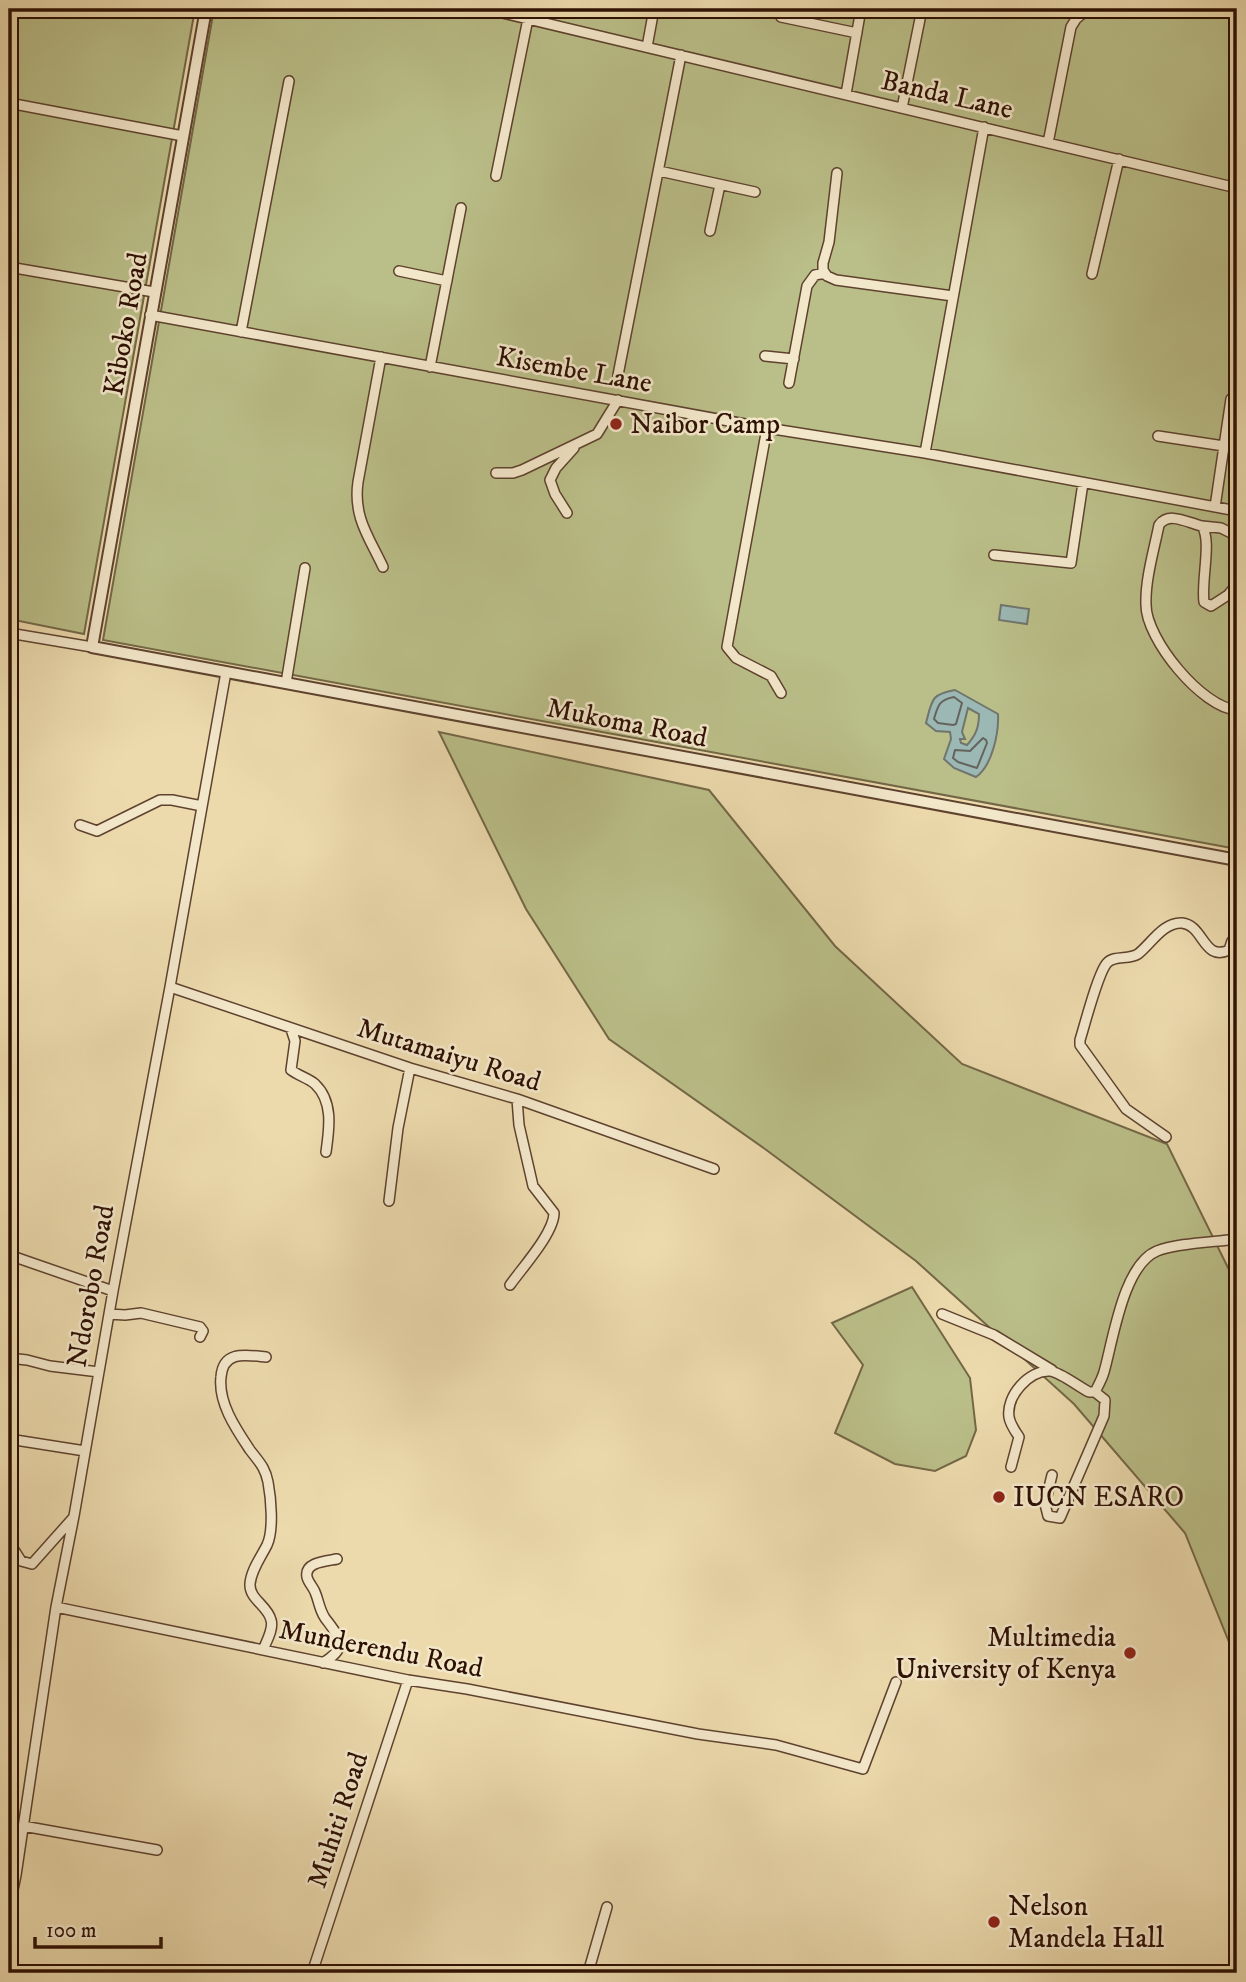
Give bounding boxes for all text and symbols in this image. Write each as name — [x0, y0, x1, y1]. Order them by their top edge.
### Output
street label: Banda Lane — [878, 63, 1016, 127]
street label: Kiboko Road — [96, 250, 156, 398]
street label: Kisembe Lane — [493, 339, 655, 401]
place label: Naibor Camp — [630, 407, 780, 442]
marker: Naibor Camp — [608, 416, 624, 432]
street label: Mukoma Road — [544, 690, 710, 756]
street label: Mutamaiyu Road — [353, 1010, 545, 1100]
street label: Ndorobo Road — [59, 1202, 123, 1370]
place label: IUCN ESARO — [1013, 1480, 1184, 1515]
marker: IUCN ESARO — [991, 1489, 1007, 1505]
street label: Munderendu Road — [276, 1612, 486, 1686]
place label: Multimedia University of Kenya — [895, 1620, 1116, 1687]
marker: Multimedia University of Kenya — [1122, 1645, 1138, 1661]
street label: Muhiti Road — [300, 1748, 376, 1892]
place label: Nelson Mandela Hall — [1008, 1889, 1165, 1956]
scale bar — [35, 1905, 161, 1949]
marker: Nelson Mandela Hall — [986, 1914, 1002, 1930]
text: 100 m — [46, 1918, 97, 1944]

